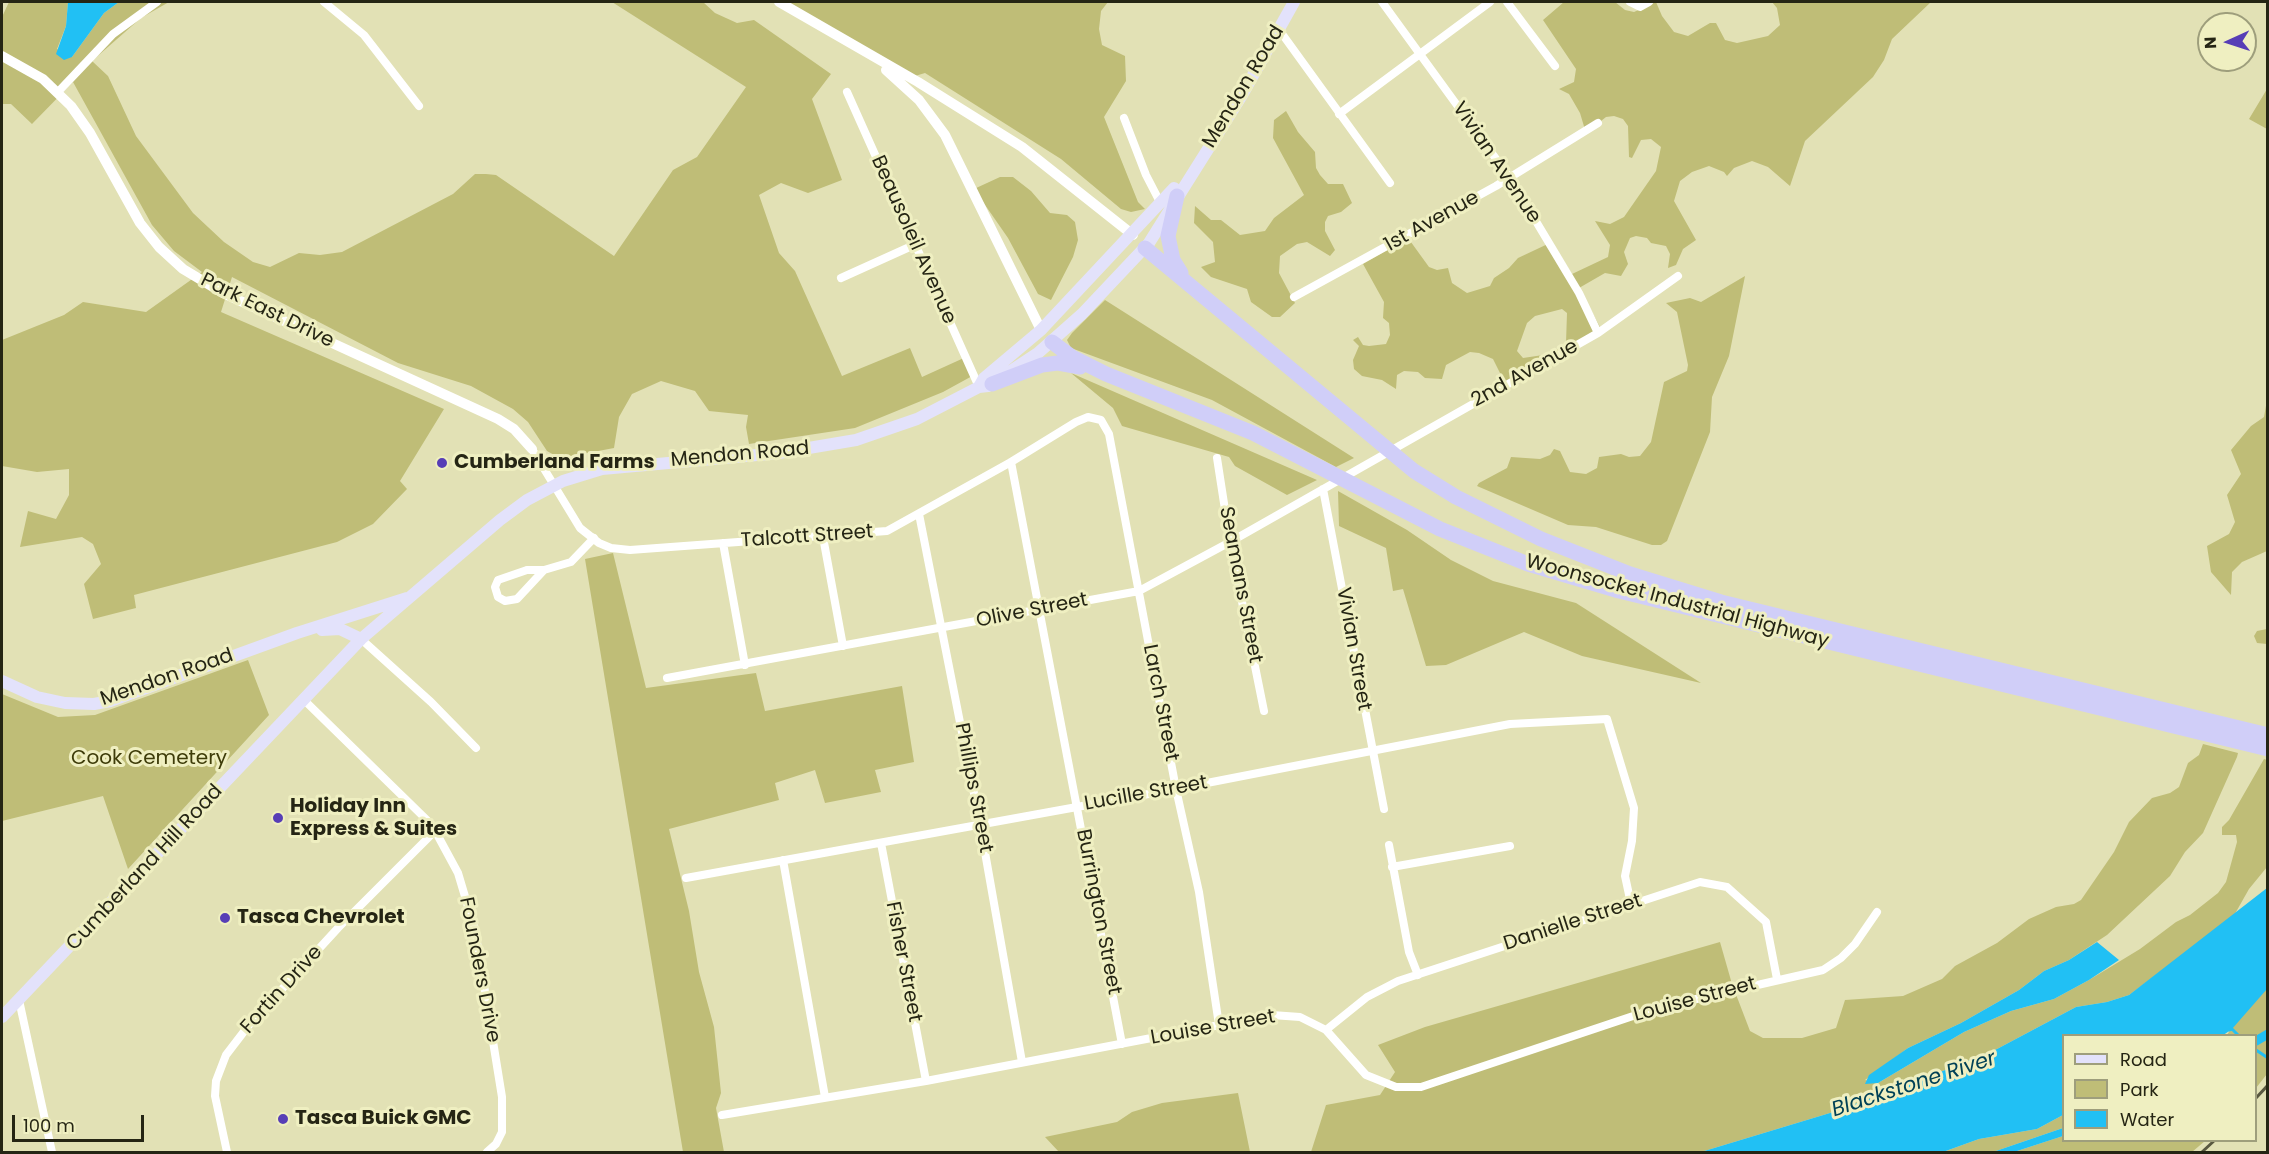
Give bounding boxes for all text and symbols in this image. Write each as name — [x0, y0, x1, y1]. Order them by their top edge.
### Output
north arrow — [2197, 12, 2257, 72]
street label: Mendon Road — [1198, 21, 1290, 153]
text: N — [2199, 36, 2222, 49]
street label: Vivian Avenue — [1447, 98, 1545, 228]
street label: Beausoleil Avenue — [865, 152, 961, 328]
street label: 1st Avenue — [1380, 186, 1484, 258]
street label: Park East Drive — [196, 268, 338, 354]
street label: 2nd Avenue — [1467, 335, 1583, 413]
street label: Mendon Road — [670, 437, 810, 473]
place label: Cumberland Farms — [454, 451, 655, 475]
marker: Cumberland Farms — [435, 456, 449, 470]
street label: Seamans Street — [1213, 505, 1267, 665]
street label: Talcott Street — [740, 520, 874, 554]
street label: Woonsocket Industrial Highway — [1523, 550, 1831, 654]
street label: Vivian Street — [1330, 585, 1376, 713]
street label: Olive Street — [974, 588, 1090, 634]
street label: Larch Street — [1137, 643, 1183, 763]
street label: Mendon Road — [97, 644, 237, 712]
street label: Phillips Street — [949, 721, 997, 855]
park label: Cook Cemetery — [71, 747, 227, 771]
street label: Lucille Street — [1083, 771, 1209, 817]
street label: Cumberland Hill Road — [62, 780, 228, 956]
place label: Holiday Inn Express & Suites — [290, 795, 457, 842]
marker: Holiday Inn Express & Suites — [271, 811, 285, 825]
street label: Burrington Street — [1070, 827, 1126, 997]
street label: Danielle Street — [1501, 889, 1645, 957]
street label: Founders Drive — [453, 895, 505, 1045]
street label: Fisher Street — [880, 900, 926, 1024]
place label: Tasca Chevrolet — [237, 906, 405, 930]
marker: Tasca Chevrolet — [218, 911, 232, 925]
street label: Fortin Drive — [236, 941, 328, 1039]
street label: Louise Street — [1631, 972, 1759, 1028]
street label: Louise Street — [1149, 1005, 1277, 1051]
legend — [2062, 1034, 2257, 1142]
water label: Blackstone River — [1829, 1047, 1999, 1123]
text: Road — [2120, 1047, 2167, 1072]
text: Park — [2120, 1077, 2159, 1102]
scale bar — [15, 1103, 147, 1141]
place label: Tasca Buick GMC — [295, 1107, 472, 1131]
text: Water — [2120, 1107, 2174, 1132]
marker: Tasca Buick GMC — [276, 1112, 290, 1126]
text: 100 m — [23, 1113, 75, 1138]

